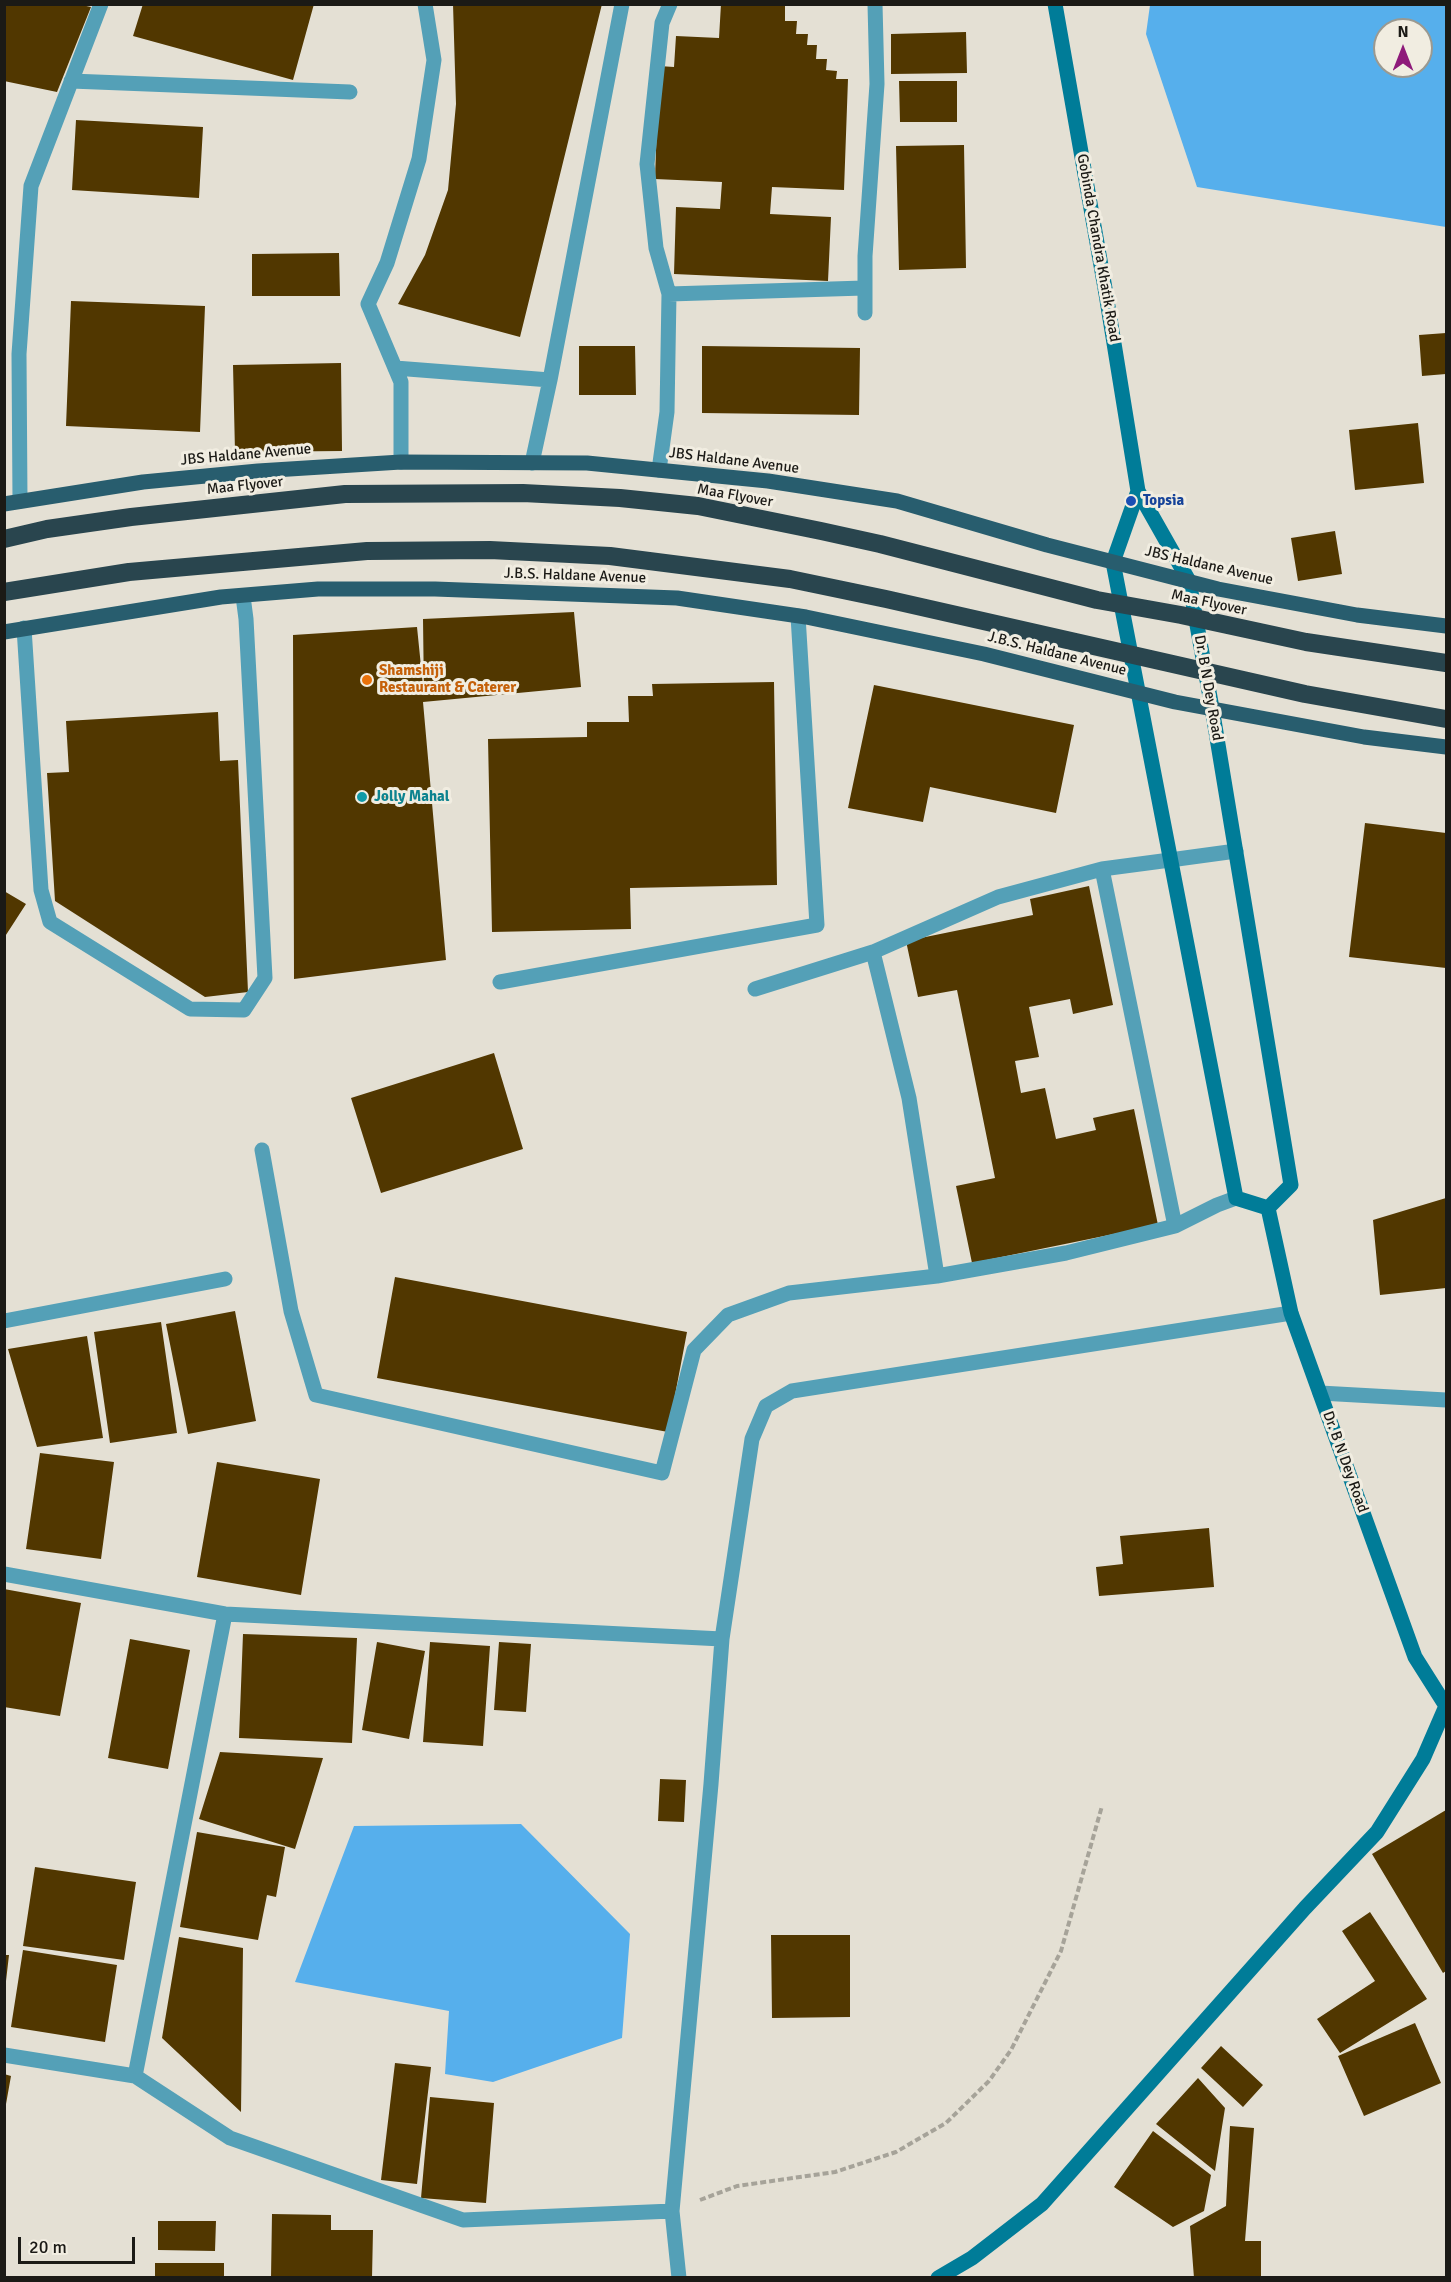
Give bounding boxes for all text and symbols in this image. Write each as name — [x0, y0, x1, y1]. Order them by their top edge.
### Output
north arrow — [1373, 18, 1433, 78]
text: N — [1397, 22, 1409, 42]
street label: Gobinda Chandra Khatik Road — [1073, 153, 1123, 343]
street label: JBS Haldane Avenue — [180, 440, 312, 470]
street label: JBS Haldane Avenue — [668, 444, 800, 478]
street label: Maa Flyover — [206, 473, 284, 499]
street label: Maa Flyover — [696, 480, 774, 512]
place label: Topsia — [1143, 492, 1184, 510]
marker: Topsia — [1124, 494, 1138, 508]
street label: JBS Haldane Avenue — [1143, 543, 1275, 589]
street label: J.B.S. Haldane Avenue — [504, 565, 646, 587]
street label: Maa Flyover — [1170, 586, 1248, 620]
street label: J.B.S. Haldane Avenue — [986, 628, 1128, 680]
street label: Dr. B N Dey Road — [1190, 634, 1226, 742]
place label: Shamshiji Restaurant & Caterer — [379, 662, 516, 697]
marker: Shamshiji Restaurant & Caterer — [360, 673, 374, 687]
place label: Jolly Mahal — [374, 788, 449, 806]
marker: Jolly Mahal — [355, 790, 369, 804]
street label: Dr. B N Dey Road — [1318, 1409, 1372, 1515]
scale bar — [21, 2225, 138, 2263]
text: 20 m — [29, 2236, 67, 2258]

